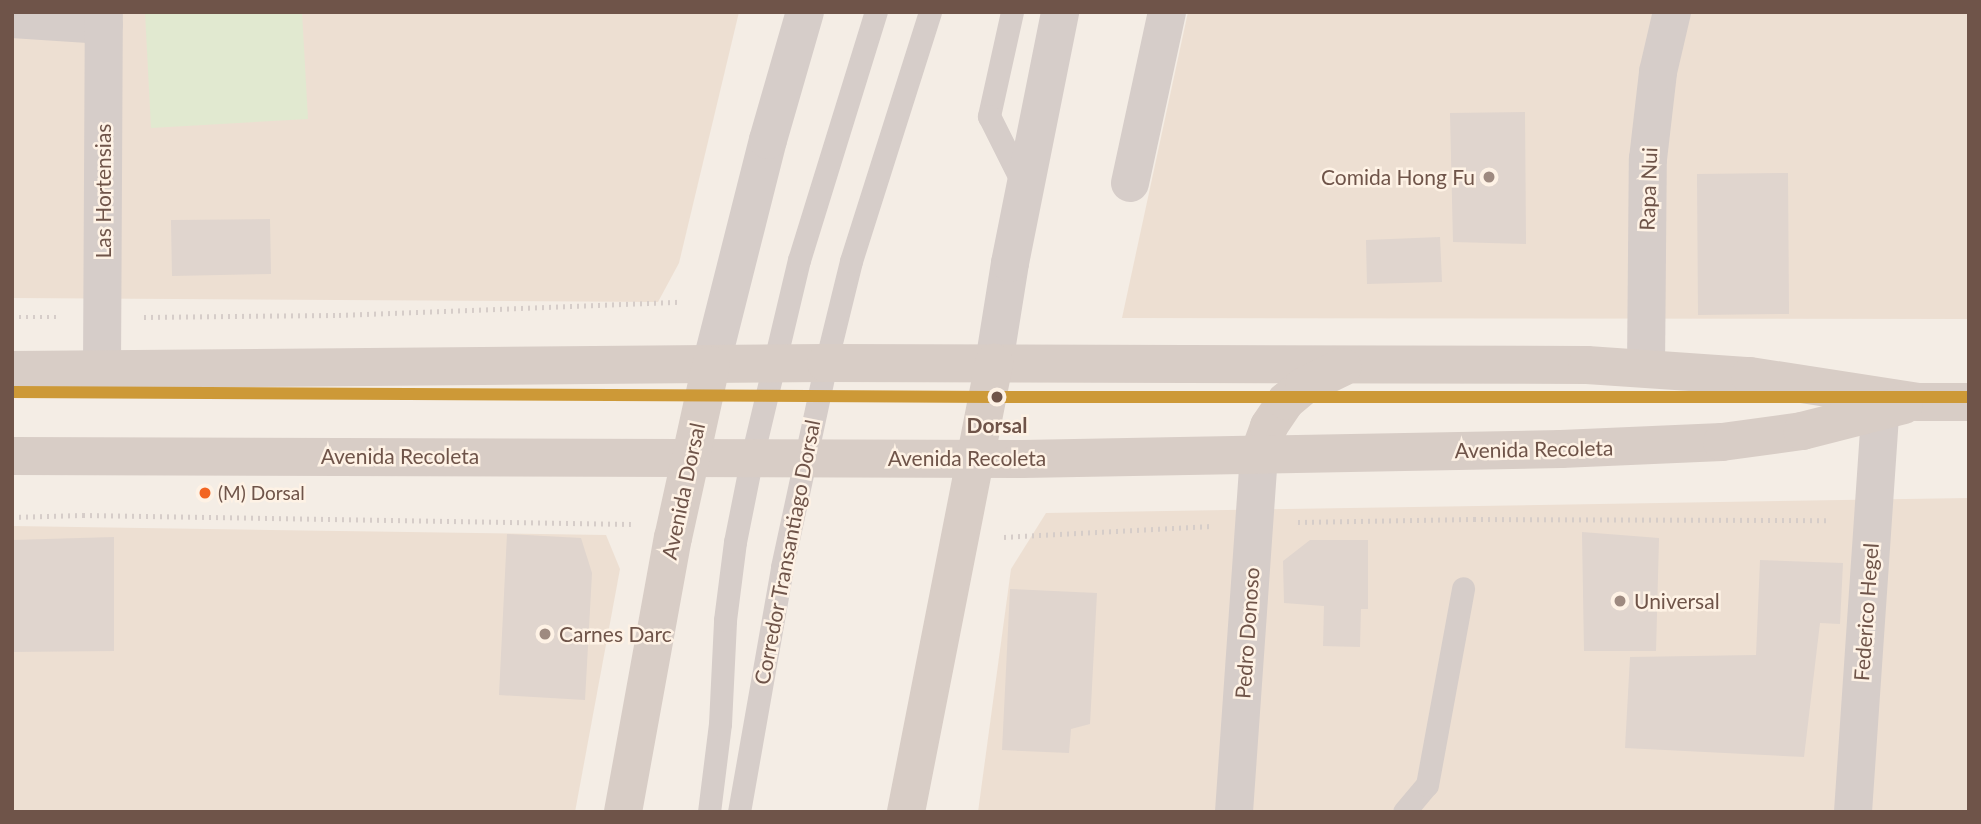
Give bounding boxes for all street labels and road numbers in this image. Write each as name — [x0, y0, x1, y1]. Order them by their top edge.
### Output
street label: Las Hortensias — [90, 124, 116, 258]
street label: Rapa Nui — [1634, 147, 1662, 231]
street label: Corredor Transantiago Dorsal — [749, 417, 825, 687]
street label: Avenida Dorsal — [656, 420, 710, 562]
street label: Avenida Recoleta — [1455, 435, 1613, 463]
street label: Avenida Recoleta — [321, 443, 479, 469]
street label: Avenida Recoleta — [888, 445, 1046, 471]
street label: Federico Hegel — [1849, 542, 1883, 682]
street label: Pedro Donoso — [1230, 566, 1264, 700]

